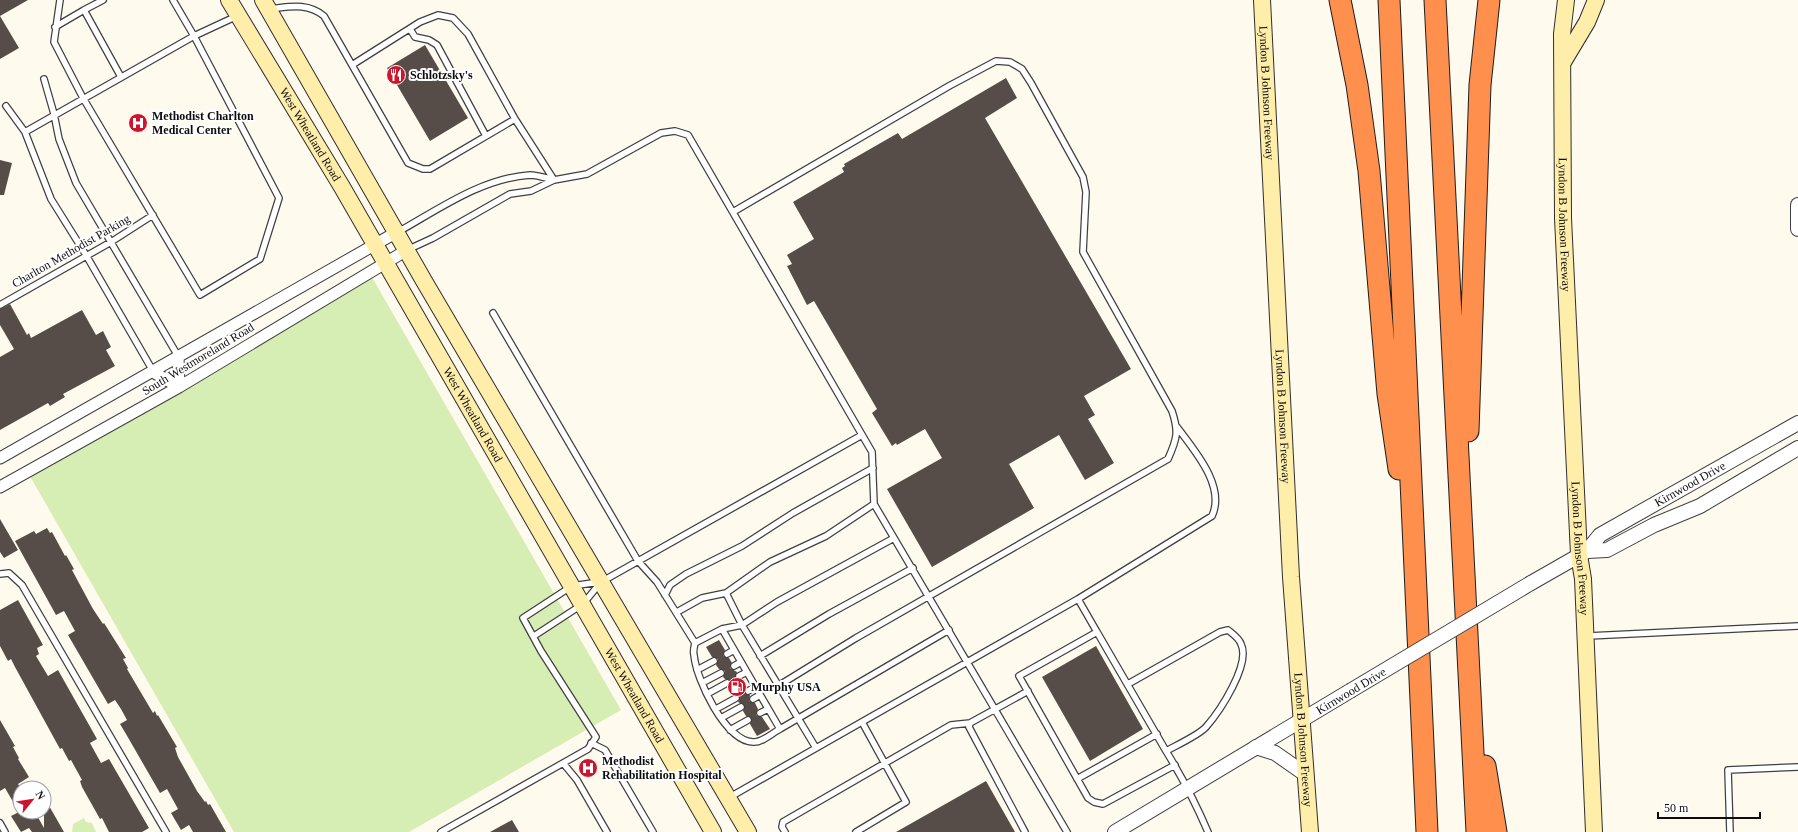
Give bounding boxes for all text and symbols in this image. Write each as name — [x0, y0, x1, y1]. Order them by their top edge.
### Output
street label: Lyndon B Johnson Freeway — [1256, 25, 1277, 160]
restaurant icon: Schlotzsky's — [385, 64, 407, 86]
place label: Schlotzsky's — [410, 68, 473, 82]
street label: West Wheatland Road — [277, 85, 344, 184]
place label: Methodist Charlton Medical Center — [152, 109, 254, 137]
hospital icon: Methodist Charlton Medical Center — [127, 112, 149, 134]
street label: Lyndon B Johnson Freeway — [1556, 158, 1573, 292]
street label: Charlton Methodist Parking — [9, 211, 133, 291]
street label: South Westmoreland Road — [139, 320, 257, 398]
street label: Lyndon B Johnson Freeway — [1273, 349, 1293, 484]
street label: West Wheatland Road — [440, 365, 506, 464]
street label: Kirnwood Drive — [1652, 459, 1728, 510]
street label: Lyndon B Johnson Freeway — [1569, 481, 1592, 616]
street label: West Wheatland Road — [602, 646, 667, 745]
street label: Kirnwood Drive — [1314, 665, 1388, 717]
street label: Lyndon B Johnson Freeway — [1291, 672, 1315, 807]
fuel station icon: Murphy USA — [726, 676, 748, 698]
place label: Murphy USA — [751, 680, 821, 694]
place label: Methodist Rehabilitation Hospital — [602, 754, 722, 782]
hospital icon: Methodist Rehabilitation Hospital — [577, 757, 599, 779]
north arrow — [12, 780, 52, 820]
text: N — [33, 789, 48, 801]
scale bar — [1658, 794, 1760, 820]
text: 50 m — [1664, 801, 1689, 815]

